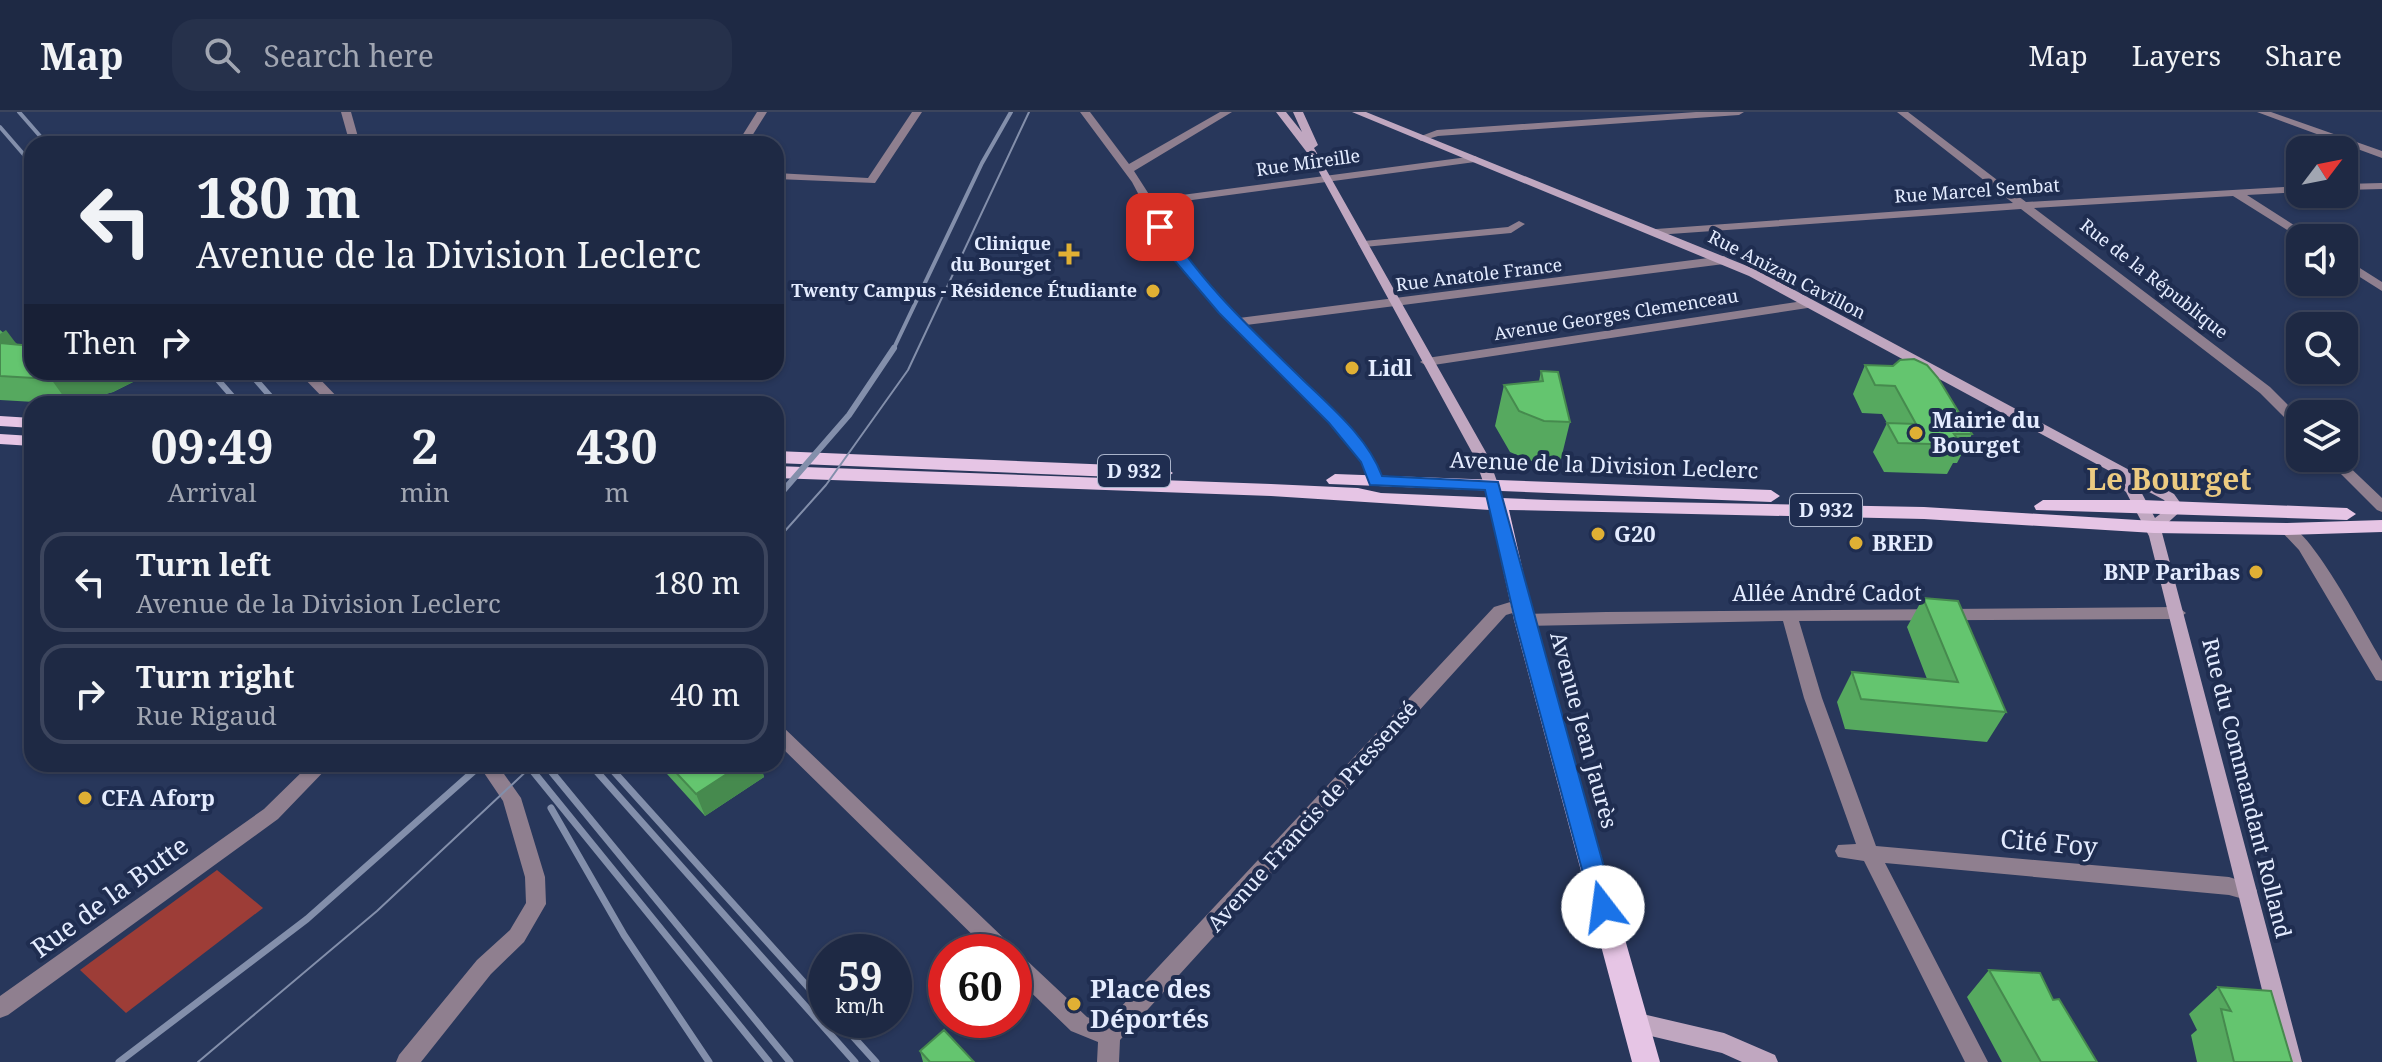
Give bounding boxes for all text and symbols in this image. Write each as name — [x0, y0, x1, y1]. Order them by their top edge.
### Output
search box — [172, 19, 732, 91]
text: Map — [40, 29, 124, 81]
icon: search — [200, 33, 244, 77]
text: Search here — [264, 35, 434, 76]
text: Map — [2029, 36, 2088, 74]
text: Layers — [2132, 36, 2221, 74]
text: Share — [2265, 36, 2342, 74]
north arrow — [2286, 136, 2358, 208]
map controls — [2286, 136, 2358, 472]
street label: Rue Mireille — [1254, 143, 1361, 181]
text: 180 m — [196, 158, 361, 234]
icon: left — [64, 168, 168, 272]
street label: Rue Marcel Sembat — [1893, 172, 2060, 208]
pin — [1126, 193, 1194, 261]
icon: arrive — [1138, 205, 1182, 249]
street label: Rue de la République — [2076, 213, 2234, 344]
street label: Rue Anizan Cavillon — [1705, 224, 1871, 324]
button: sound — [2286, 224, 2358, 296]
text: Avenue de la Division Leclerc — [196, 230, 701, 279]
place label: Clinique du Bourget — [950, 231, 1051, 276]
marker: Clinique du Bourget — [1058, 243, 1080, 265]
street label: Rue Anatole France — [1394, 252, 1563, 296]
place label: Twenty Campus - Résidence Étudiante — [791, 278, 1137, 302]
marker: Twenty Campus - Résidence Étudiante — [1144, 282, 1162, 300]
street label: Avenue Georges Clemenceau — [1492, 283, 1740, 345]
button: search — [2286, 312, 2358, 384]
icon: right — [153, 320, 197, 364]
text: Then — [64, 322, 137, 363]
place label: Lidl — [1368, 352, 1412, 382]
marker: Lidl — [1343, 359, 1361, 377]
button: layers — [2286, 400, 2358, 472]
place label: Mairie du Bourget — [1932, 404, 2041, 459]
text: 09:49 — [150, 413, 274, 478]
text: 2 — [411, 413, 438, 478]
text: 430 — [576, 413, 658, 478]
marker: Mairie du Bourget — [1907, 424, 1925, 442]
street label: Avenue de la Division Leclerc — [1449, 444, 1759, 484]
road number: D 932 — [1098, 455, 1170, 487]
district label: Le Bourget — [2087, 458, 2251, 499]
text: Arrival — [168, 474, 256, 510]
text: min — [400, 474, 450, 510]
text: m — [605, 474, 629, 510]
road number: D 932 — [1790, 494, 1862, 526]
place label: G20 — [1614, 518, 1656, 548]
marker: G20 — [1589, 525, 1607, 543]
place label: BRED — [1872, 527, 1934, 557]
marker: BRED — [1847, 534, 1865, 552]
text: Turn left — [136, 544, 271, 585]
place label: BNP Paribas — [2104, 556, 2240, 586]
icon: left — [68, 560, 112, 604]
text: 180 m — [654, 562, 740, 603]
marker: BNP Paribas — [2247, 563, 2265, 581]
street label: Allée André Cadot — [1732, 577, 1922, 607]
text: Avenue de la Division Leclerc — [136, 585, 501, 621]
street label: Avenue Jean Jaurès — [1544, 628, 1626, 831]
street label: Rue du Commandant Rolland — [2196, 635, 2300, 941]
text: Turn right — [136, 656, 294, 697]
icon: right — [68, 672, 112, 716]
text: 40 m — [670, 674, 740, 715]
street label: Avenue Francis de Pressensé — [1199, 693, 1423, 937]
text: Rue Rigaud — [136, 697, 277, 733]
place label: CFA Aforp — [101, 782, 215, 812]
marker: CFA Aforp — [76, 789, 94, 807]
street label: Cité Foy — [1999, 820, 2100, 864]
street label: Rue de la Butte — [24, 827, 195, 965]
position arrow — [1561, 865, 1645, 949]
speed limit sign: 60 — [928, 934, 1032, 1038]
text: 59 — [837, 948, 883, 1003]
place label: Place des Déportés — [1090, 970, 1211, 1036]
text: km/h — [835, 992, 885, 1019]
marker: Place des Déportés — [1065, 995, 1083, 1013]

